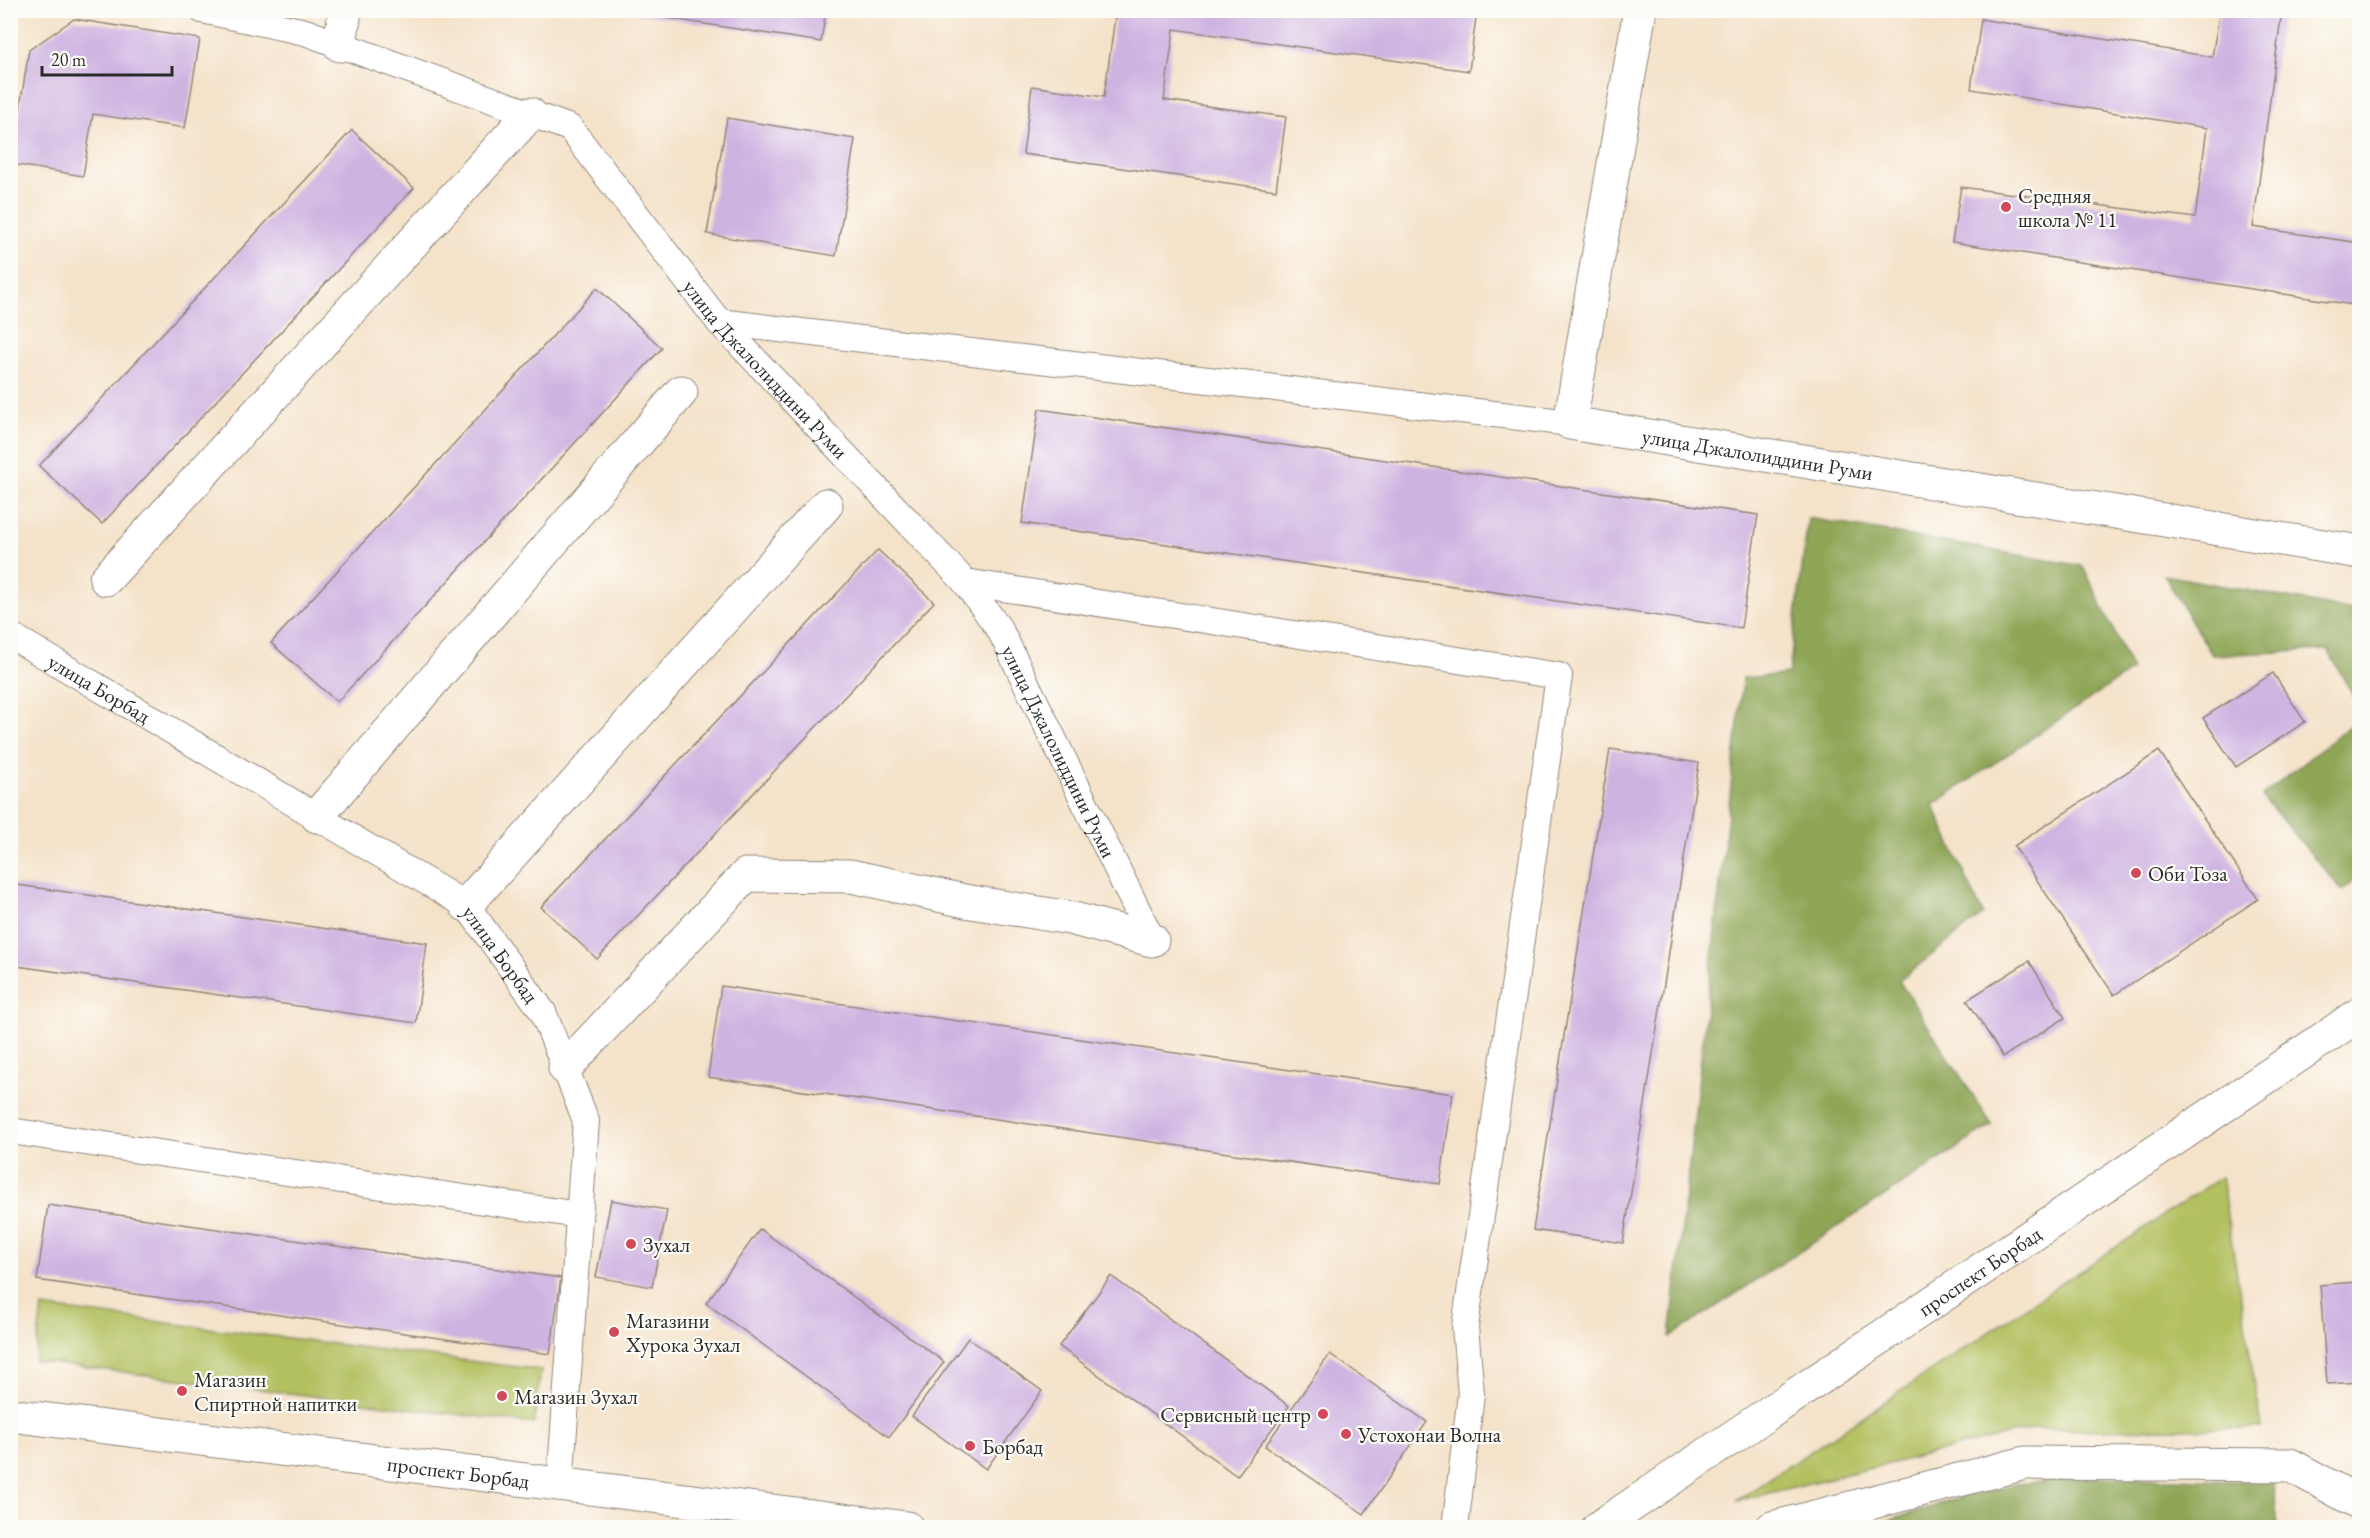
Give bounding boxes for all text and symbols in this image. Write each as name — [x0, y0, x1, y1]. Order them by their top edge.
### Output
scale bar — [42, 39, 172, 77]
text: 20 m — [51, 48, 86, 71]
place label: Средняя школа № 11 — [2018, 182, 2117, 233]
marker: Средняя школа № 11 — [1999, 200, 2013, 214]
street label: улица Джалолиддини Руми — [677, 274, 855, 464]
street label: улица Джалолиддини Руми — [1640, 421, 1875, 486]
street label: улица Джалолиддини Руми — [996, 640, 1123, 862]
street label: улица Борбад — [43, 647, 156, 729]
place label: Оби Тоза — [2148, 860, 2228, 887]
marker: Оби Тоза — [2129, 866, 2143, 880]
street label: улица Борбад — [457, 899, 546, 1008]
street label: проспект Борбад — [1913, 1219, 2046, 1322]
place label: Зухал — [643, 1231, 690, 1258]
marker: Зухал — [624, 1237, 638, 1251]
place label: Магазини Хурока Зухал — [625, 1307, 740, 1358]
marker: Магазини Хурока Зухал — [607, 1325, 621, 1339]
place label: Магазин Спиртной напитки — [194, 1366, 357, 1417]
place label: Магазин Зухал — [514, 1383, 638, 1410]
marker: Магазин Спиртной напитки — [175, 1384, 189, 1398]
marker: Магазин Зухал — [495, 1389, 509, 1403]
place label: Сервисный центр — [1160, 1401, 1311, 1428]
marker: Сервисный центр — [1316, 1407, 1330, 1421]
place label: Устохонаи Волна — [1357, 1421, 1502, 1448]
marker: Устохонаи Волна — [1339, 1427, 1353, 1441]
place label: Борбад — [982, 1433, 1044, 1460]
marker: Борбад — [963, 1439, 977, 1453]
street label: проспект Борбад — [386, 1449, 531, 1494]

